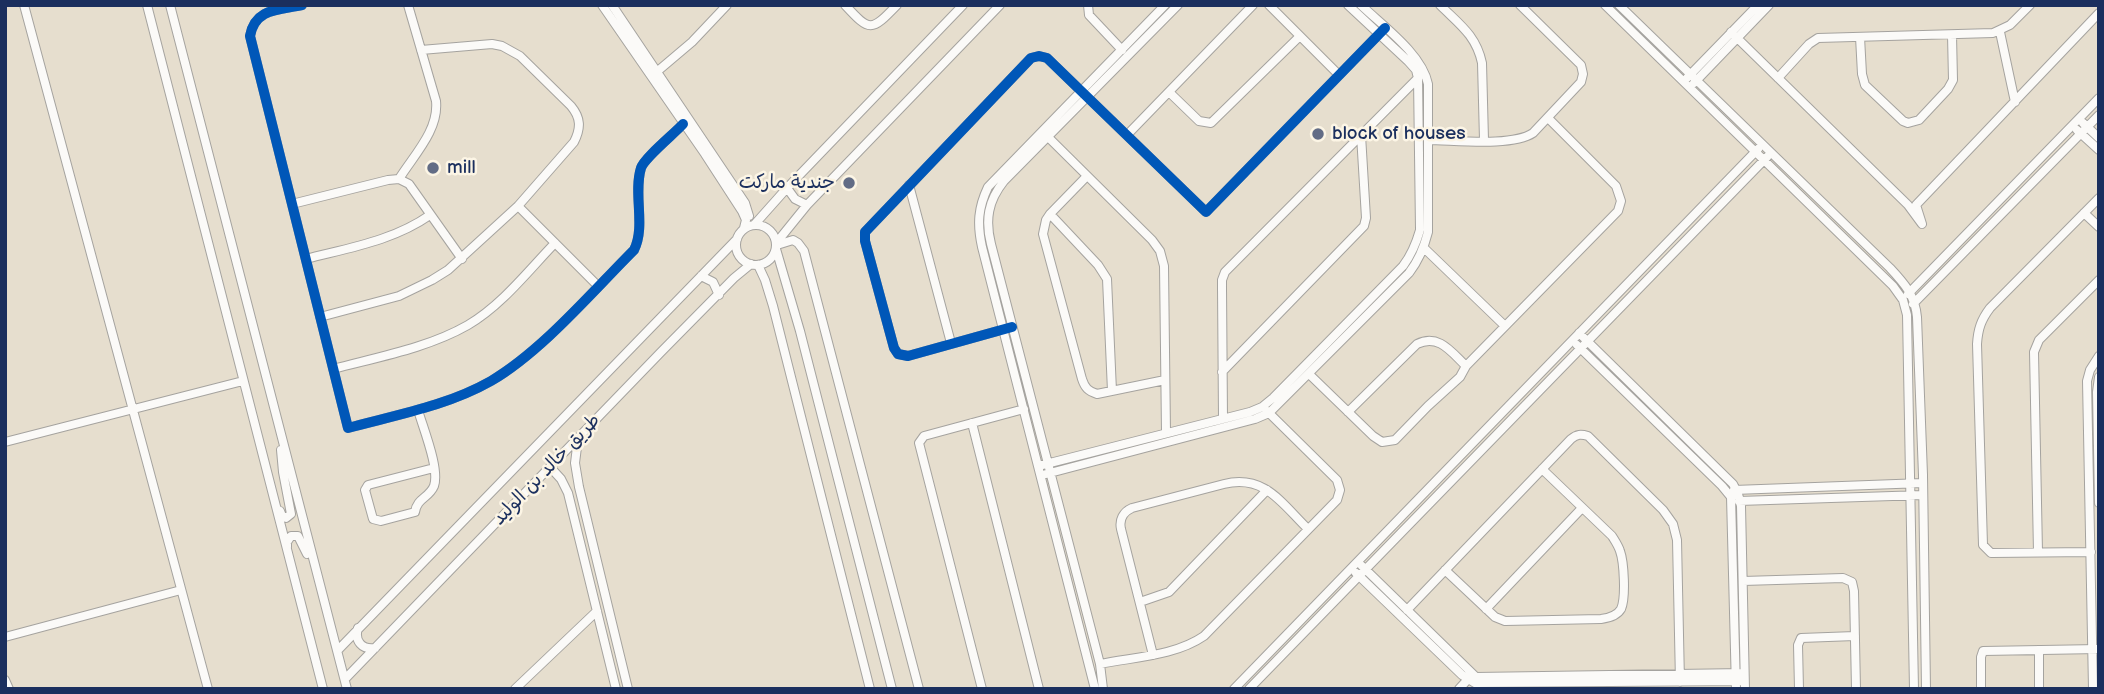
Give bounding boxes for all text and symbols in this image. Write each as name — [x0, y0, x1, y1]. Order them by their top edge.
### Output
place label: block of houses — [1332, 123, 1466, 145]
marker: block of houses — [1310, 126, 1326, 142]
place label: mill — [447, 157, 476, 179]
marker: mill — [425, 160, 441, 176]
place label: جندية ماركت — [739, 172, 835, 194]
marker: جندية ماركت — [841, 175, 857, 191]
street label: طريق خالد بن الوليد — [488, 410, 606, 530]

